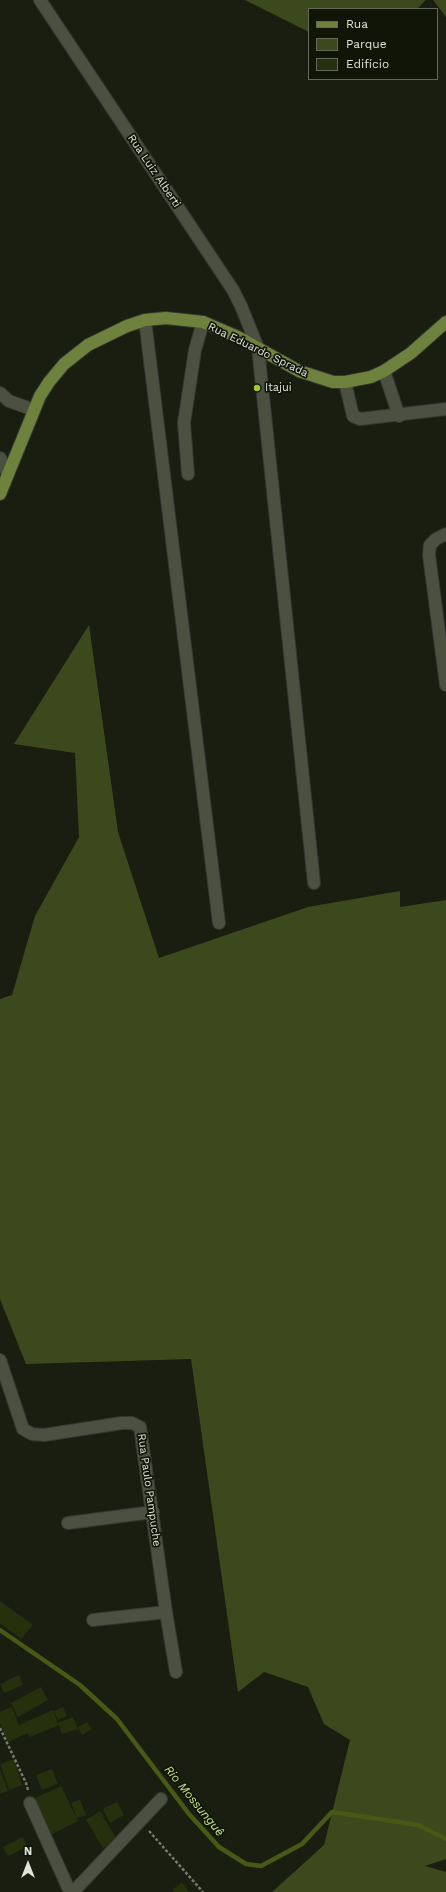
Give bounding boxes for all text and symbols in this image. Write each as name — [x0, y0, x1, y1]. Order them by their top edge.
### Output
legend — [308, 8, 438, 80]
text: Rua — [346, 17, 368, 31]
text: Parque — [346, 37, 387, 51]
text: Edifício — [346, 57, 389, 71]
street label: Rua Luiz Alberti — [125, 132, 183, 210]
street label: Rua Eduardo Sprada — [206, 320, 310, 380]
place label: Itajui — [265, 381, 292, 395]
marker: Itajui — [252, 383, 262, 393]
street label: Rua Paulo Pampuche — [135, 1433, 163, 1547]
water label: Rio Mossunguê — [161, 1763, 227, 1839]
north arrow — [8, 1844, 48, 1884]
text: N — [24, 1845, 32, 1858]

